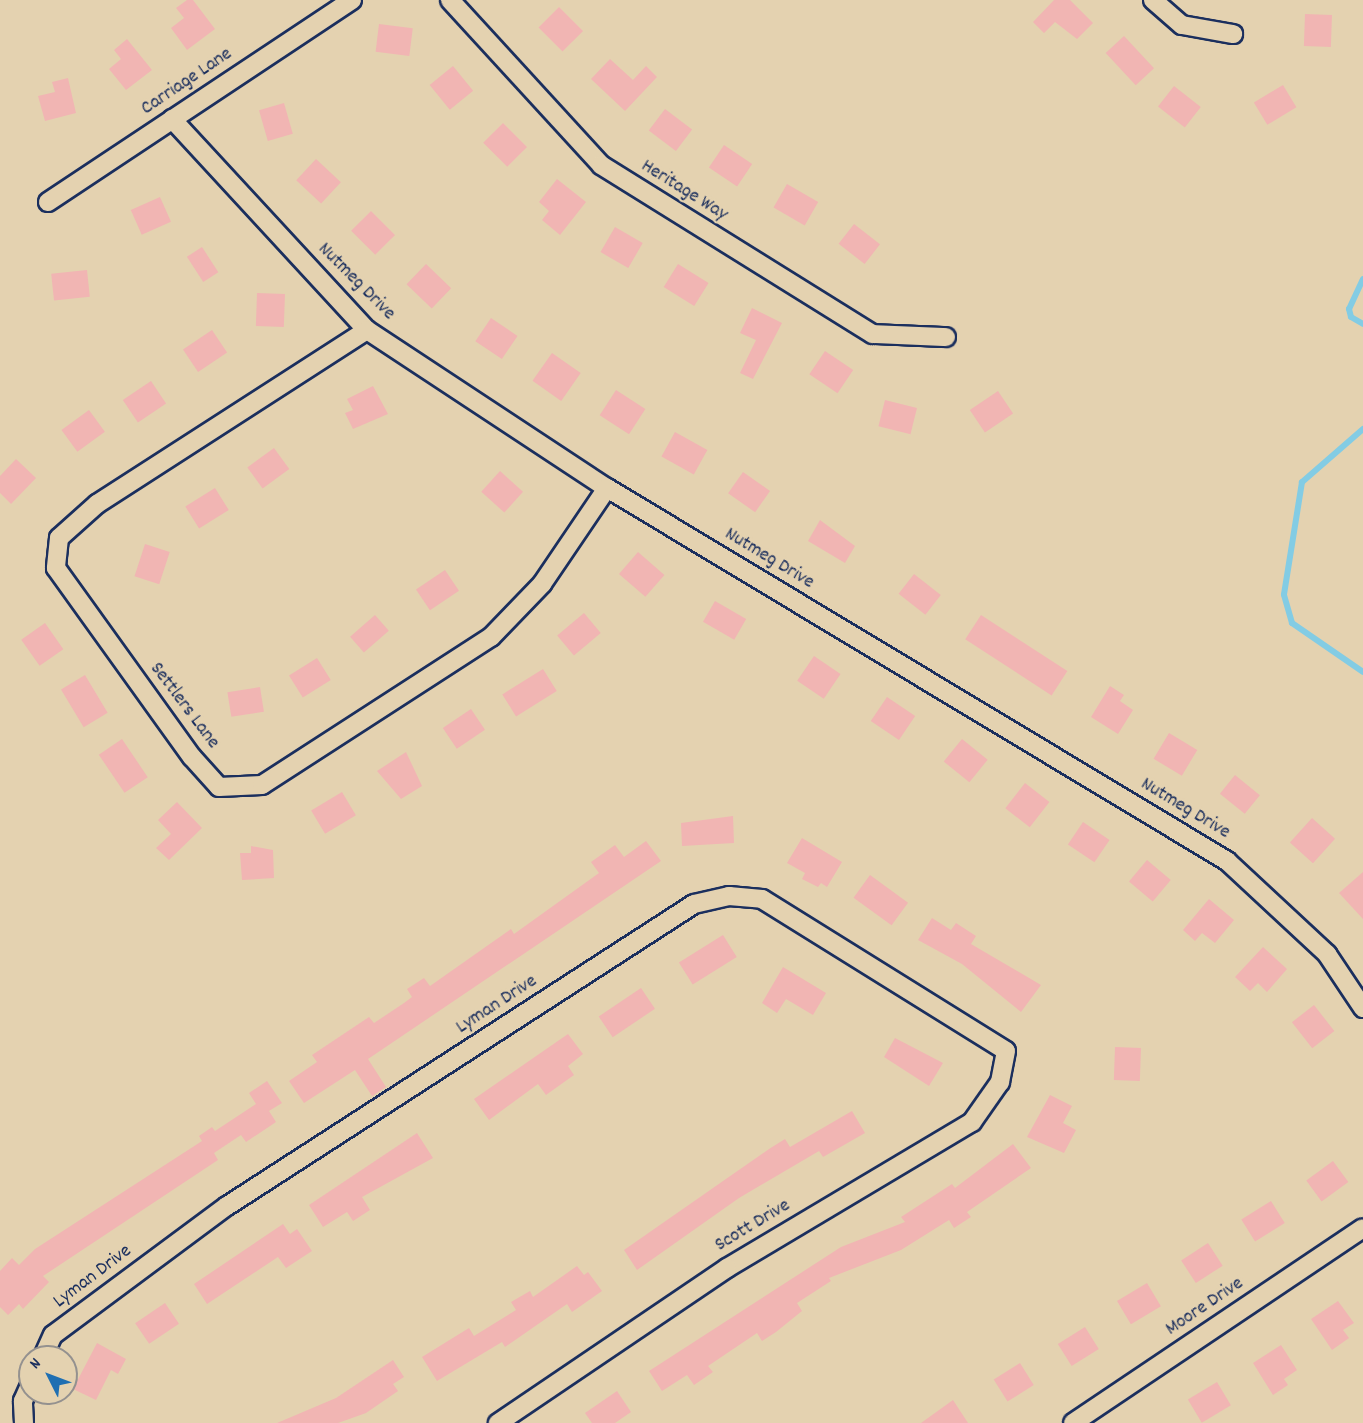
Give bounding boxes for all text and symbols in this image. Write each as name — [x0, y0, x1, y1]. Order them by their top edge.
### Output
street label: Carriage Lane — [137, 43, 237, 121]
street label: Heritage Way — [636, 155, 732, 227]
street label: Nutmeg Drive — [312, 238, 400, 326]
street label: Nutmeg Drive — [720, 523, 818, 595]
street label: Settlers Lane — [144, 658, 224, 754]
street label: Nutmeg Drive — [1136, 773, 1234, 845]
street label: Lyman Drive — [452, 970, 542, 1040]
street label: Scott Drive — [711, 1194, 795, 1258]
street label: Lyman Drive — [49, 1240, 137, 1314]
street label: Moore Drive — [1161, 1272, 1249, 1342]
north arrow — [18, 1345, 78, 1405]
text: N — [25, 1353, 47, 1375]

